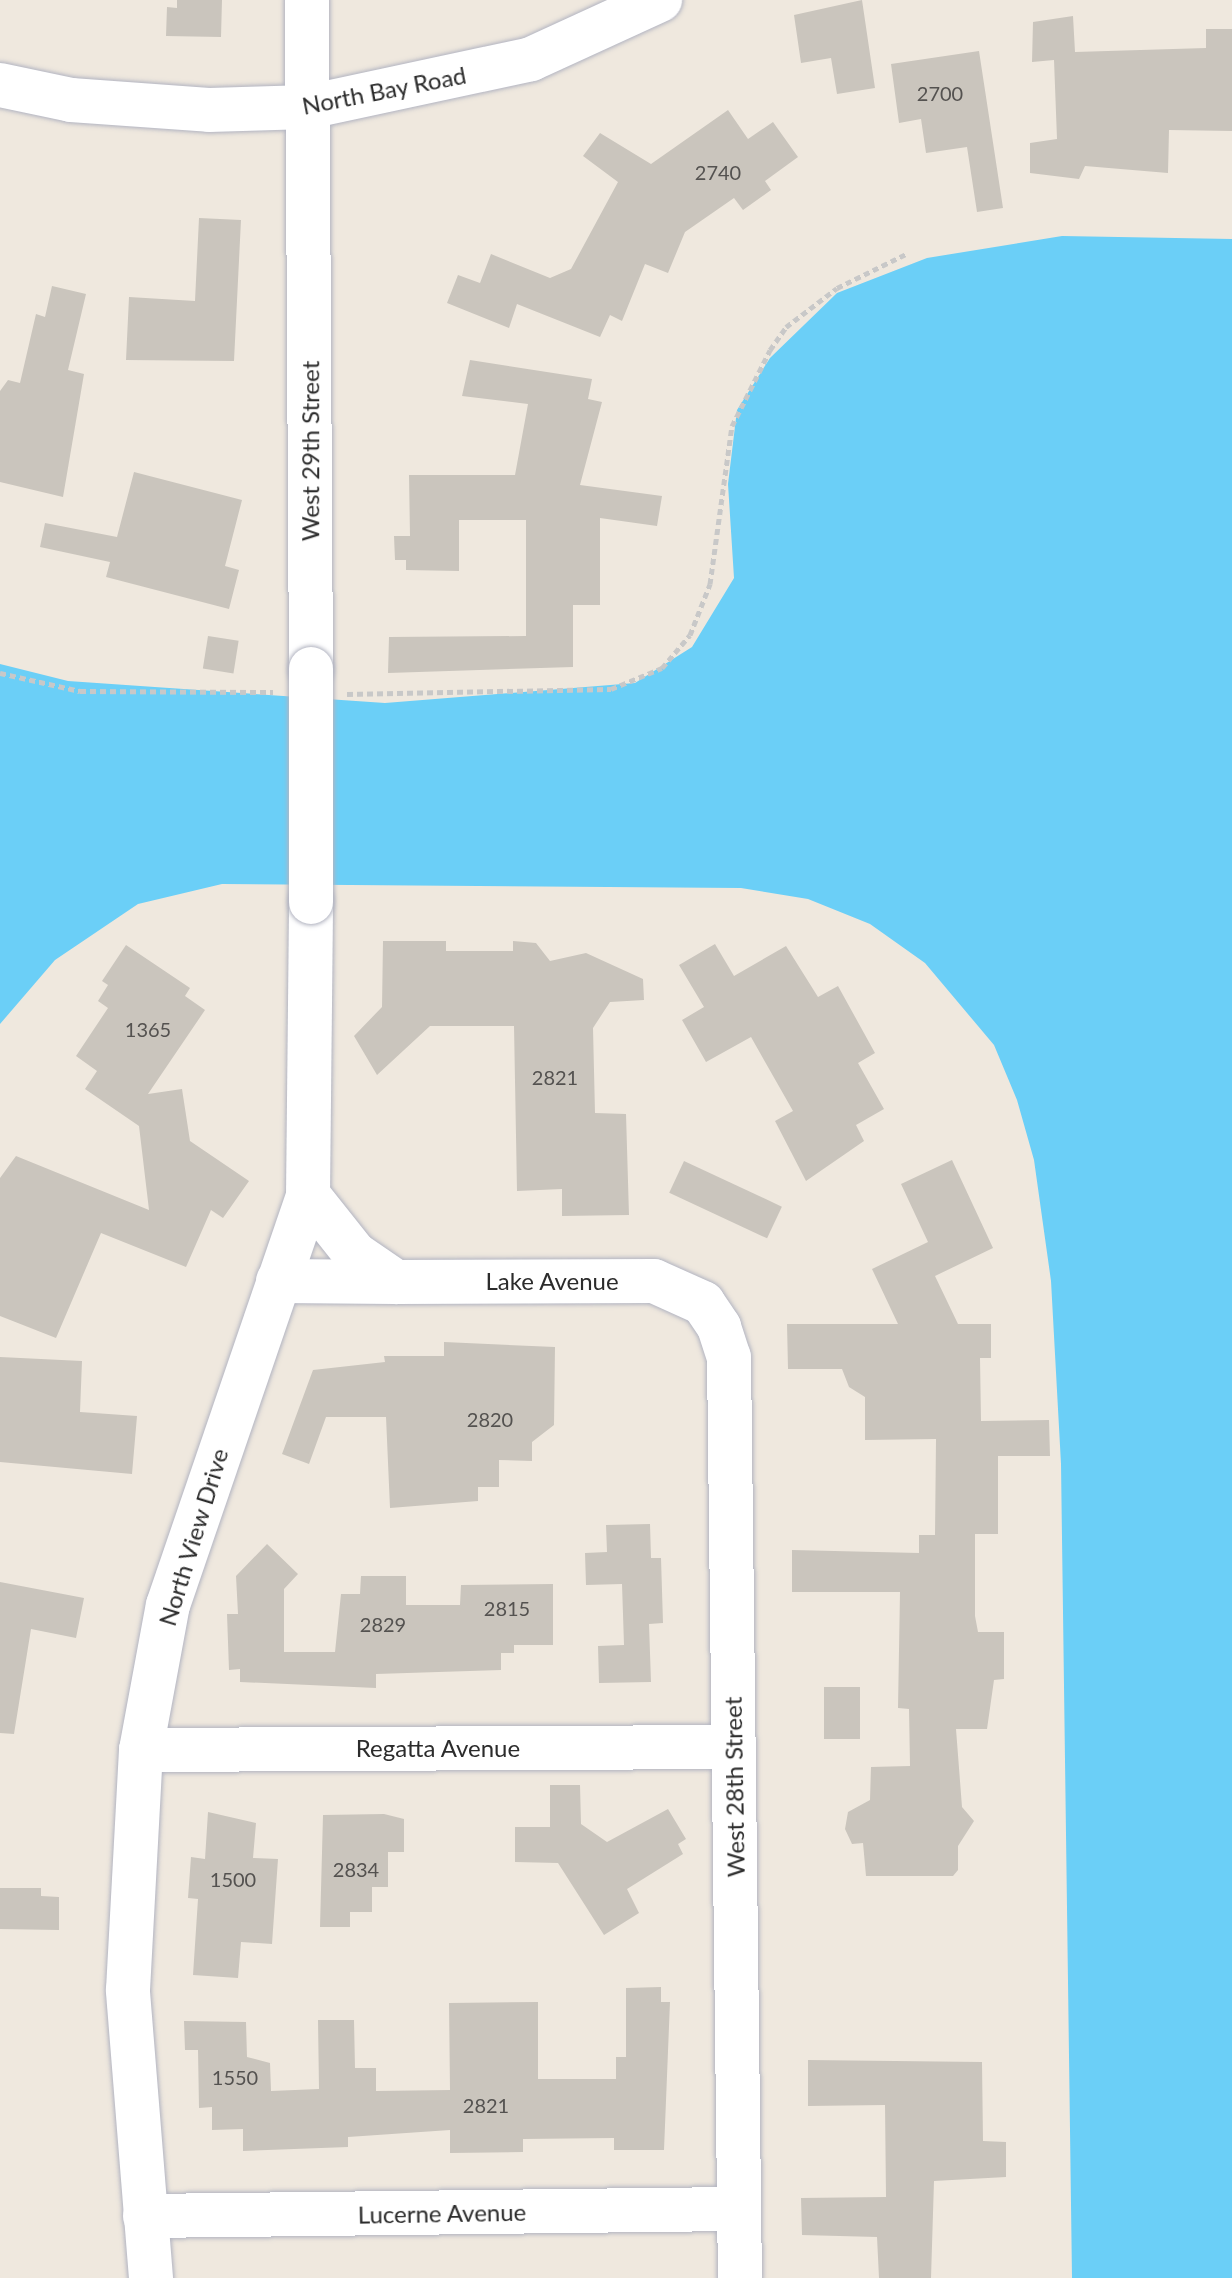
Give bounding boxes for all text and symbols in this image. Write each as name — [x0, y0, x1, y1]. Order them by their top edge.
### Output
street label: North Bay Road — [299, 60, 469, 120]
house number: 2700 — [917, 81, 963, 105]
house number: 2740 — [695, 160, 741, 184]
street label: West 29th Street — [296, 361, 324, 541]
house number: 1365 — [125, 1017, 171, 1041]
house number: 2821 — [532, 1065, 578, 1089]
street label: Lake Avenue — [485, 1267, 619, 1295]
house number: 2820 — [467, 1407, 513, 1431]
street label: North View Drive — [152, 1444, 234, 1630]
house number: 2815 — [484, 1596, 530, 1620]
house number: 2829 — [360, 1612, 406, 1636]
street label: West 28th Street — [718, 1697, 750, 1877]
street label: Regatta Avenue — [355, 1734, 521, 1762]
house number: 2834 — [333, 1857, 379, 1881]
house number: 1500 — [210, 1867, 256, 1891]
house number: 1550 — [212, 2065, 258, 2089]
house number: 2821 — [463, 2093, 509, 2117]
street label: Lucerne Avenue — [357, 2197, 527, 2229]

